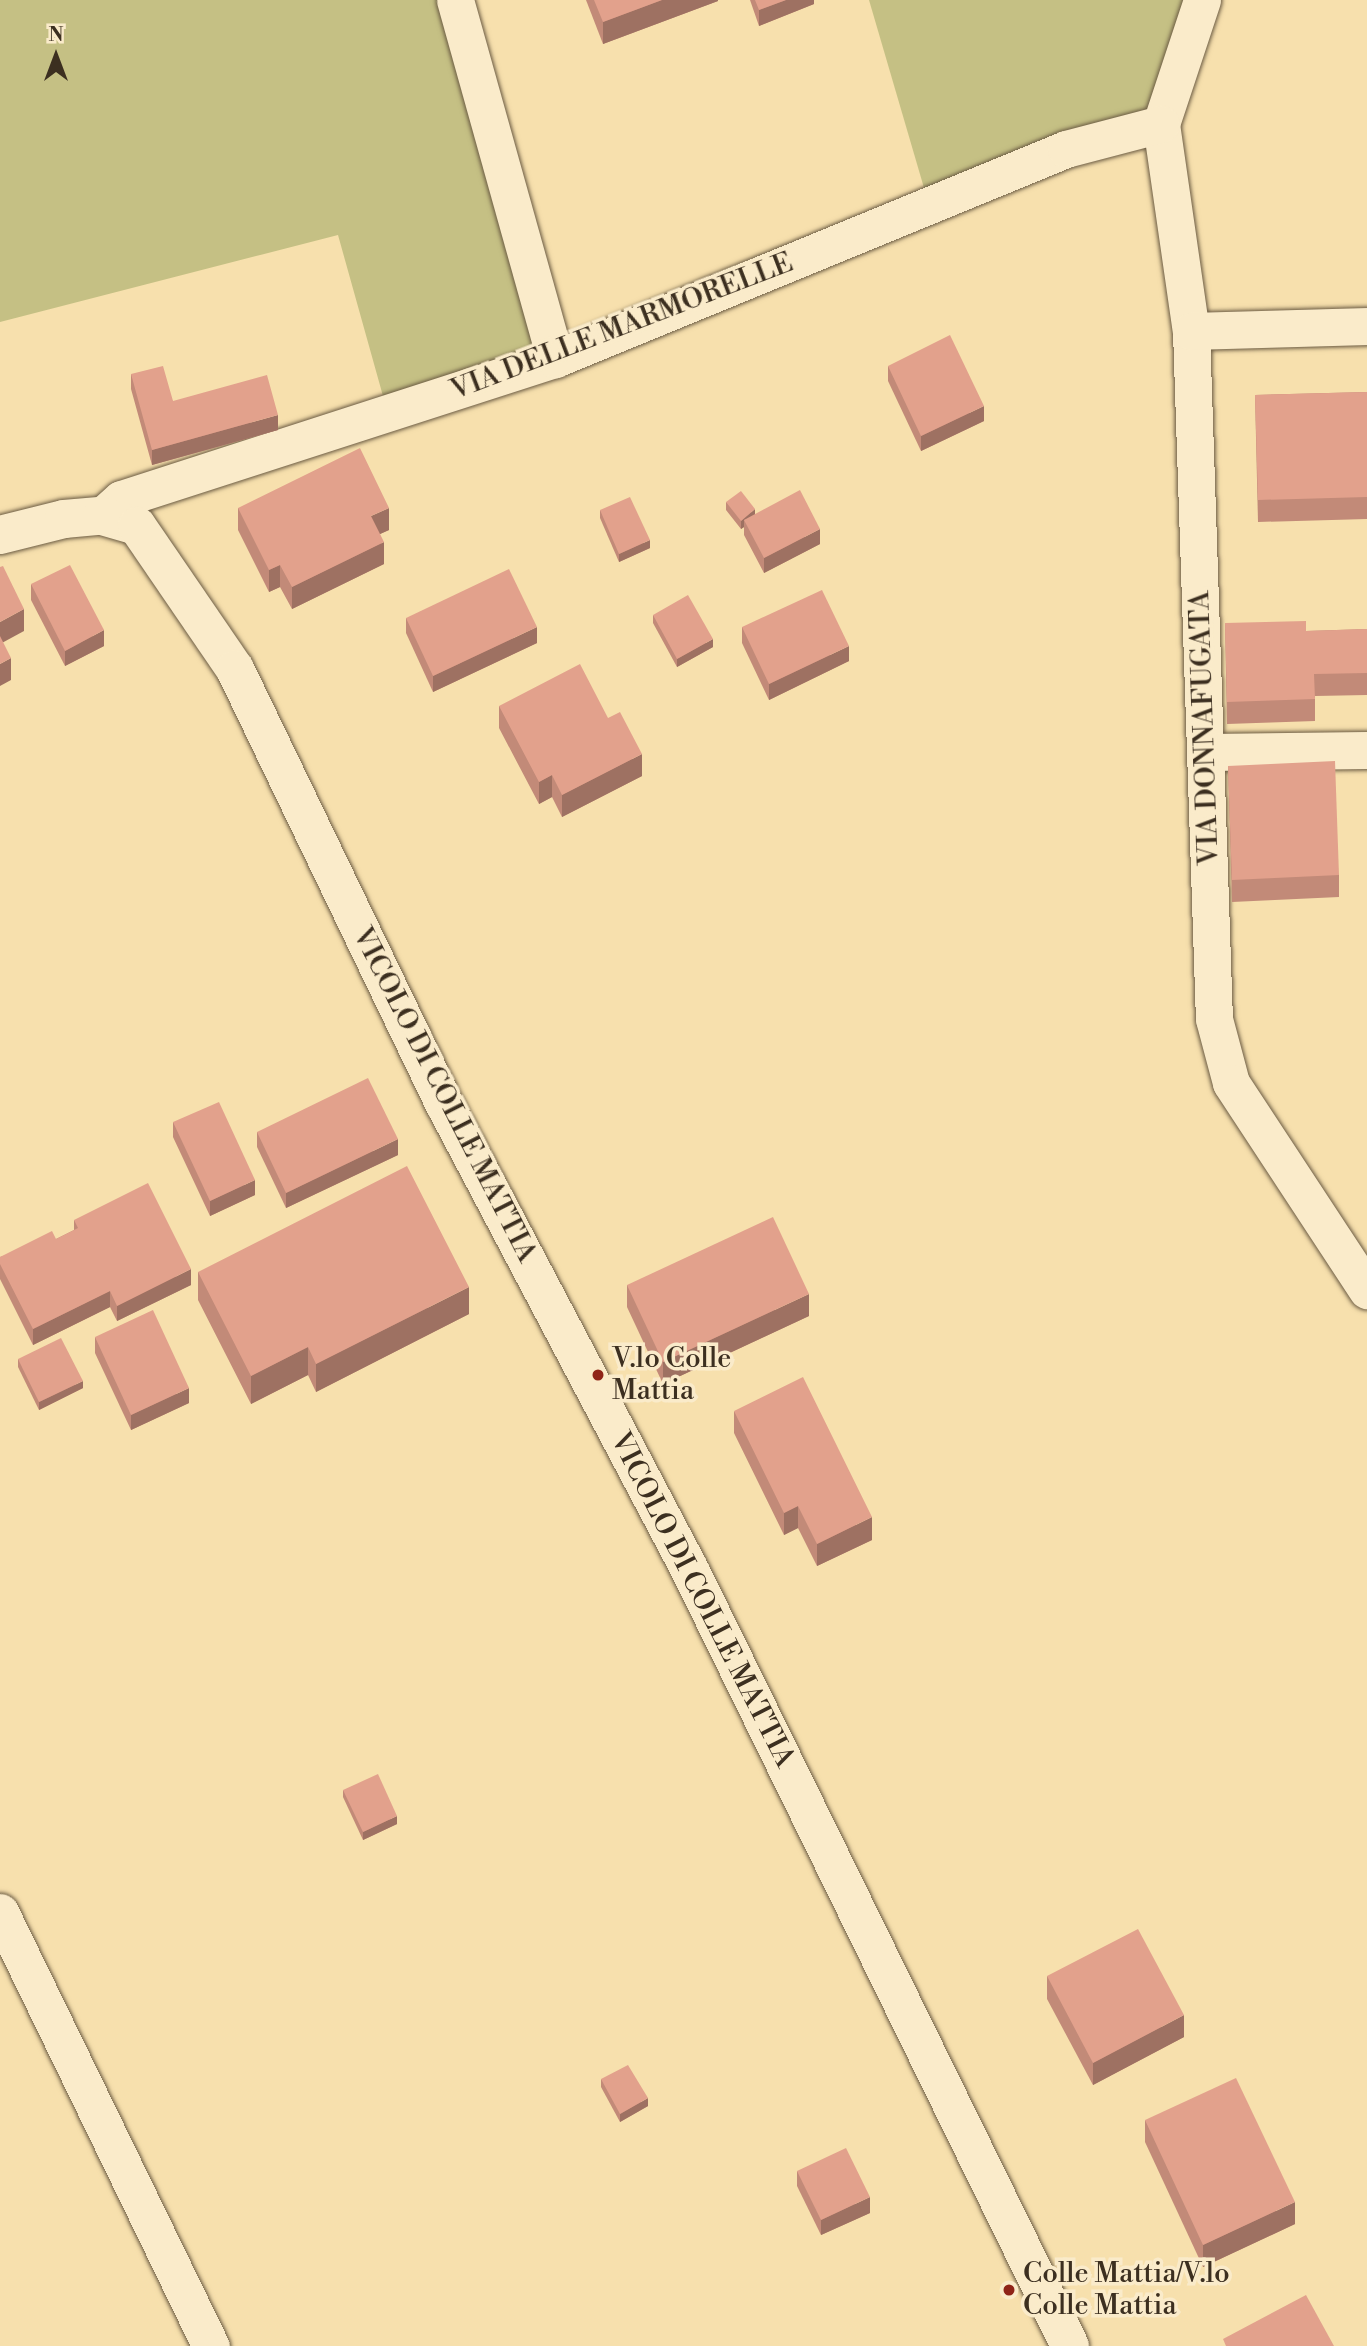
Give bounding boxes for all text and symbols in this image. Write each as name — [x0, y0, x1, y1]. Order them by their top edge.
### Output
north arrow — [21, 21, 91, 91]
text: N — [48, 23, 64, 47]
street label: VIA DELLE MARMORELLE — [446, 246, 798, 408]
street label: VIA DONNAFUGATA — [1183, 590, 1227, 866]
street label: VICOLO DI COLLE MATTIA — [345, 922, 543, 1268]
place label: V.lo Colle Mattia — [612, 1342, 731, 1408]
marker: V.lo Colle Mattia — [590, 1367, 606, 1383]
street label: VICOLO DI COLLE MATTIA — [603, 1427, 801, 1773]
place label: Colle Mattia/V.lo Colle Mattia — [1023, 2257, 1230, 2323]
marker: Colle Mattia/V.lo Colle Mattia — [1001, 2282, 1017, 2298]

